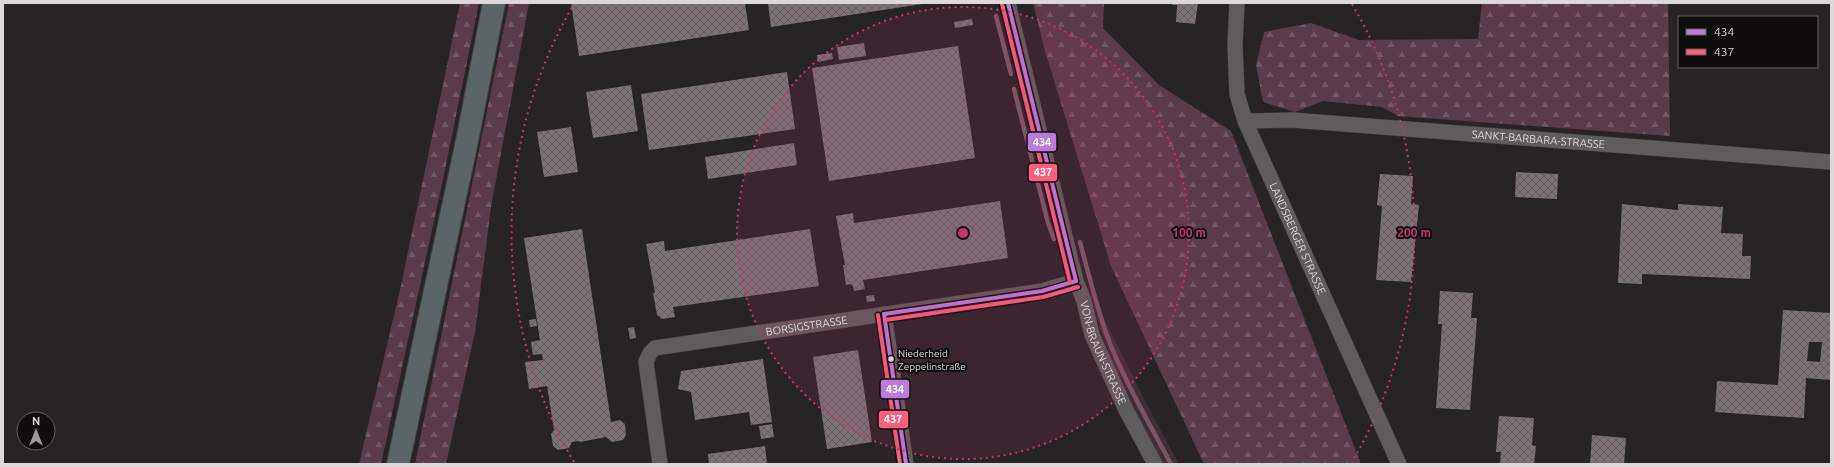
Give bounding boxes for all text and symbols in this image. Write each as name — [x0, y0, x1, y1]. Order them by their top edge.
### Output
legend — [1678, 16, 1818, 68]
text: 434 — [1714, 25, 1735, 38]
text: 437 — [1714, 45, 1734, 58]
street label: SANKT-BARBARA-STRASSE — [1471, 128, 1605, 150]
line badge: 434 — [1027, 132, 1057, 152]
text: 434 — [1033, 136, 1051, 148]
line badge: 437 — [1028, 163, 1058, 182]
text: 437 — [1034, 166, 1052, 178]
street label: LANDSBERGER STRASSE — [1267, 181, 1328, 296]
centre of rings — [956, 226, 970, 240]
text: 100 m — [1172, 226, 1206, 239]
text: 200 m — [1397, 226, 1431, 239]
street label: VON-BRAUN-STRASSE — [1078, 300, 1129, 406]
street label: BORSIGSTRASSE — [765, 314, 848, 338]
place label: Niederheid Zeppelinstraße — [898, 348, 966, 372]
marker: Niederheid Zeppelinstraße — [886, 354, 896, 364]
line badge: 434 — [880, 379, 910, 399]
text: 434 — [886, 383, 904, 395]
line badge: 437 — [878, 410, 909, 429]
north arrow — [16, 411, 56, 451]
text: 437 — [884, 413, 902, 425]
text: N — [32, 415, 40, 427]

